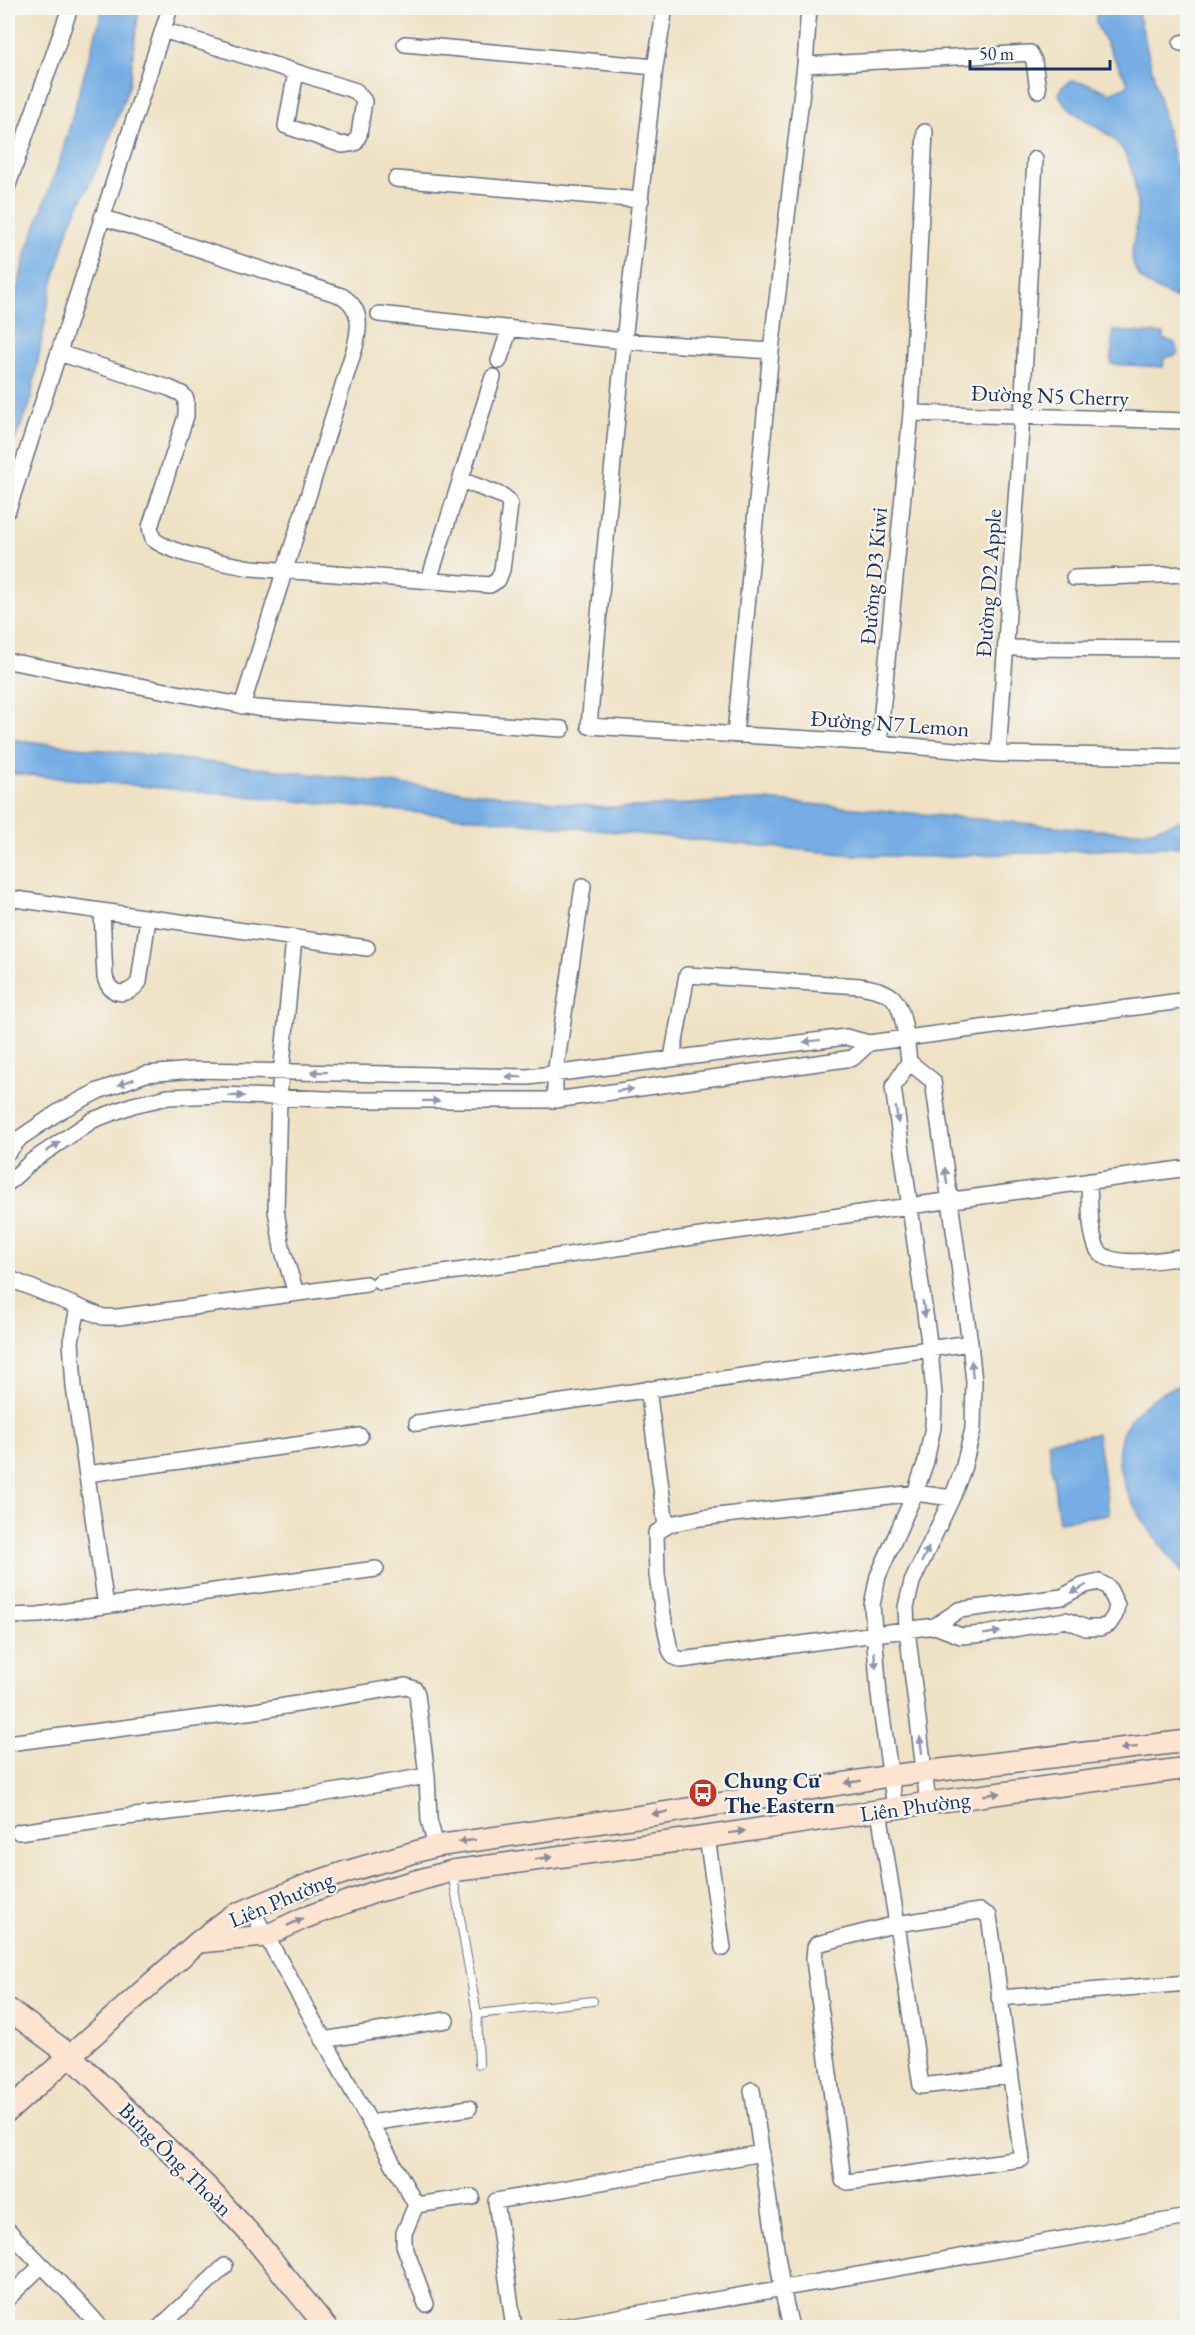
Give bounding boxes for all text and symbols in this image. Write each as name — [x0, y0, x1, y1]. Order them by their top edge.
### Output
scale bar — [970, 33, 1110, 71]
text: 50 m — [979, 42, 1014, 65]
street label: Đường N5 Cherry — [971, 378, 1130, 413]
street label: Đường D3 Kiwi — [853, 506, 894, 646]
street label: Đường D2 Apple — [969, 507, 1008, 658]
street label: Đường N7 Lemon — [810, 703, 971, 744]
one-way arrow — [802, 1036, 821, 1046]
one-way arrow — [310, 1067, 329, 1077]
one-way arrow — [505, 1072, 524, 1081]
one-way arrow — [116, 1077, 134, 1087]
one-way arrow — [616, 1086, 635, 1095]
one-way arrow — [227, 1091, 246, 1100]
one-way arrow — [422, 1096, 441, 1106]
one-way arrow — [892, 1106, 902, 1125]
one-way arrow — [45, 1141, 61, 1153]
one-way arrow — [942, 1166, 951, 1185]
one-way arrow — [920, 1299, 929, 1318]
one-way arrow — [968, 1359, 977, 1378]
one-way arrow — [921, 1546, 930, 1563]
one-way arrow — [1070, 1585, 1087, 1594]
one-way arrow — [982, 1628, 1001, 1637]
one-way arrow — [871, 1650, 880, 1669]
one-way arrow — [916, 1735, 925, 1754]
one-way arrow — [1120, 1743, 1139, 1752]
place label: Chung Cư The Eastern — [724, 1766, 836, 1820]
bus stop icon: Chung Cư The Eastern — [687, 1777, 719, 1809]
one-way arrow — [843, 1778, 862, 1787]
street label: Liên Phường — [858, 1784, 972, 1829]
one-way arrow — [983, 1790, 1002, 1799]
one-way arrow — [650, 1809, 669, 1818]
one-way arrow — [728, 1828, 747, 1837]
one-way arrow — [458, 1837, 477, 1846]
one-way arrow — [535, 1854, 554, 1863]
street label: Liên Phường — [224, 1864, 338, 1934]
one-way arrow — [287, 1917, 304, 1926]
street label: Bưng Ông Thoàn — [112, 2096, 239, 2223]

